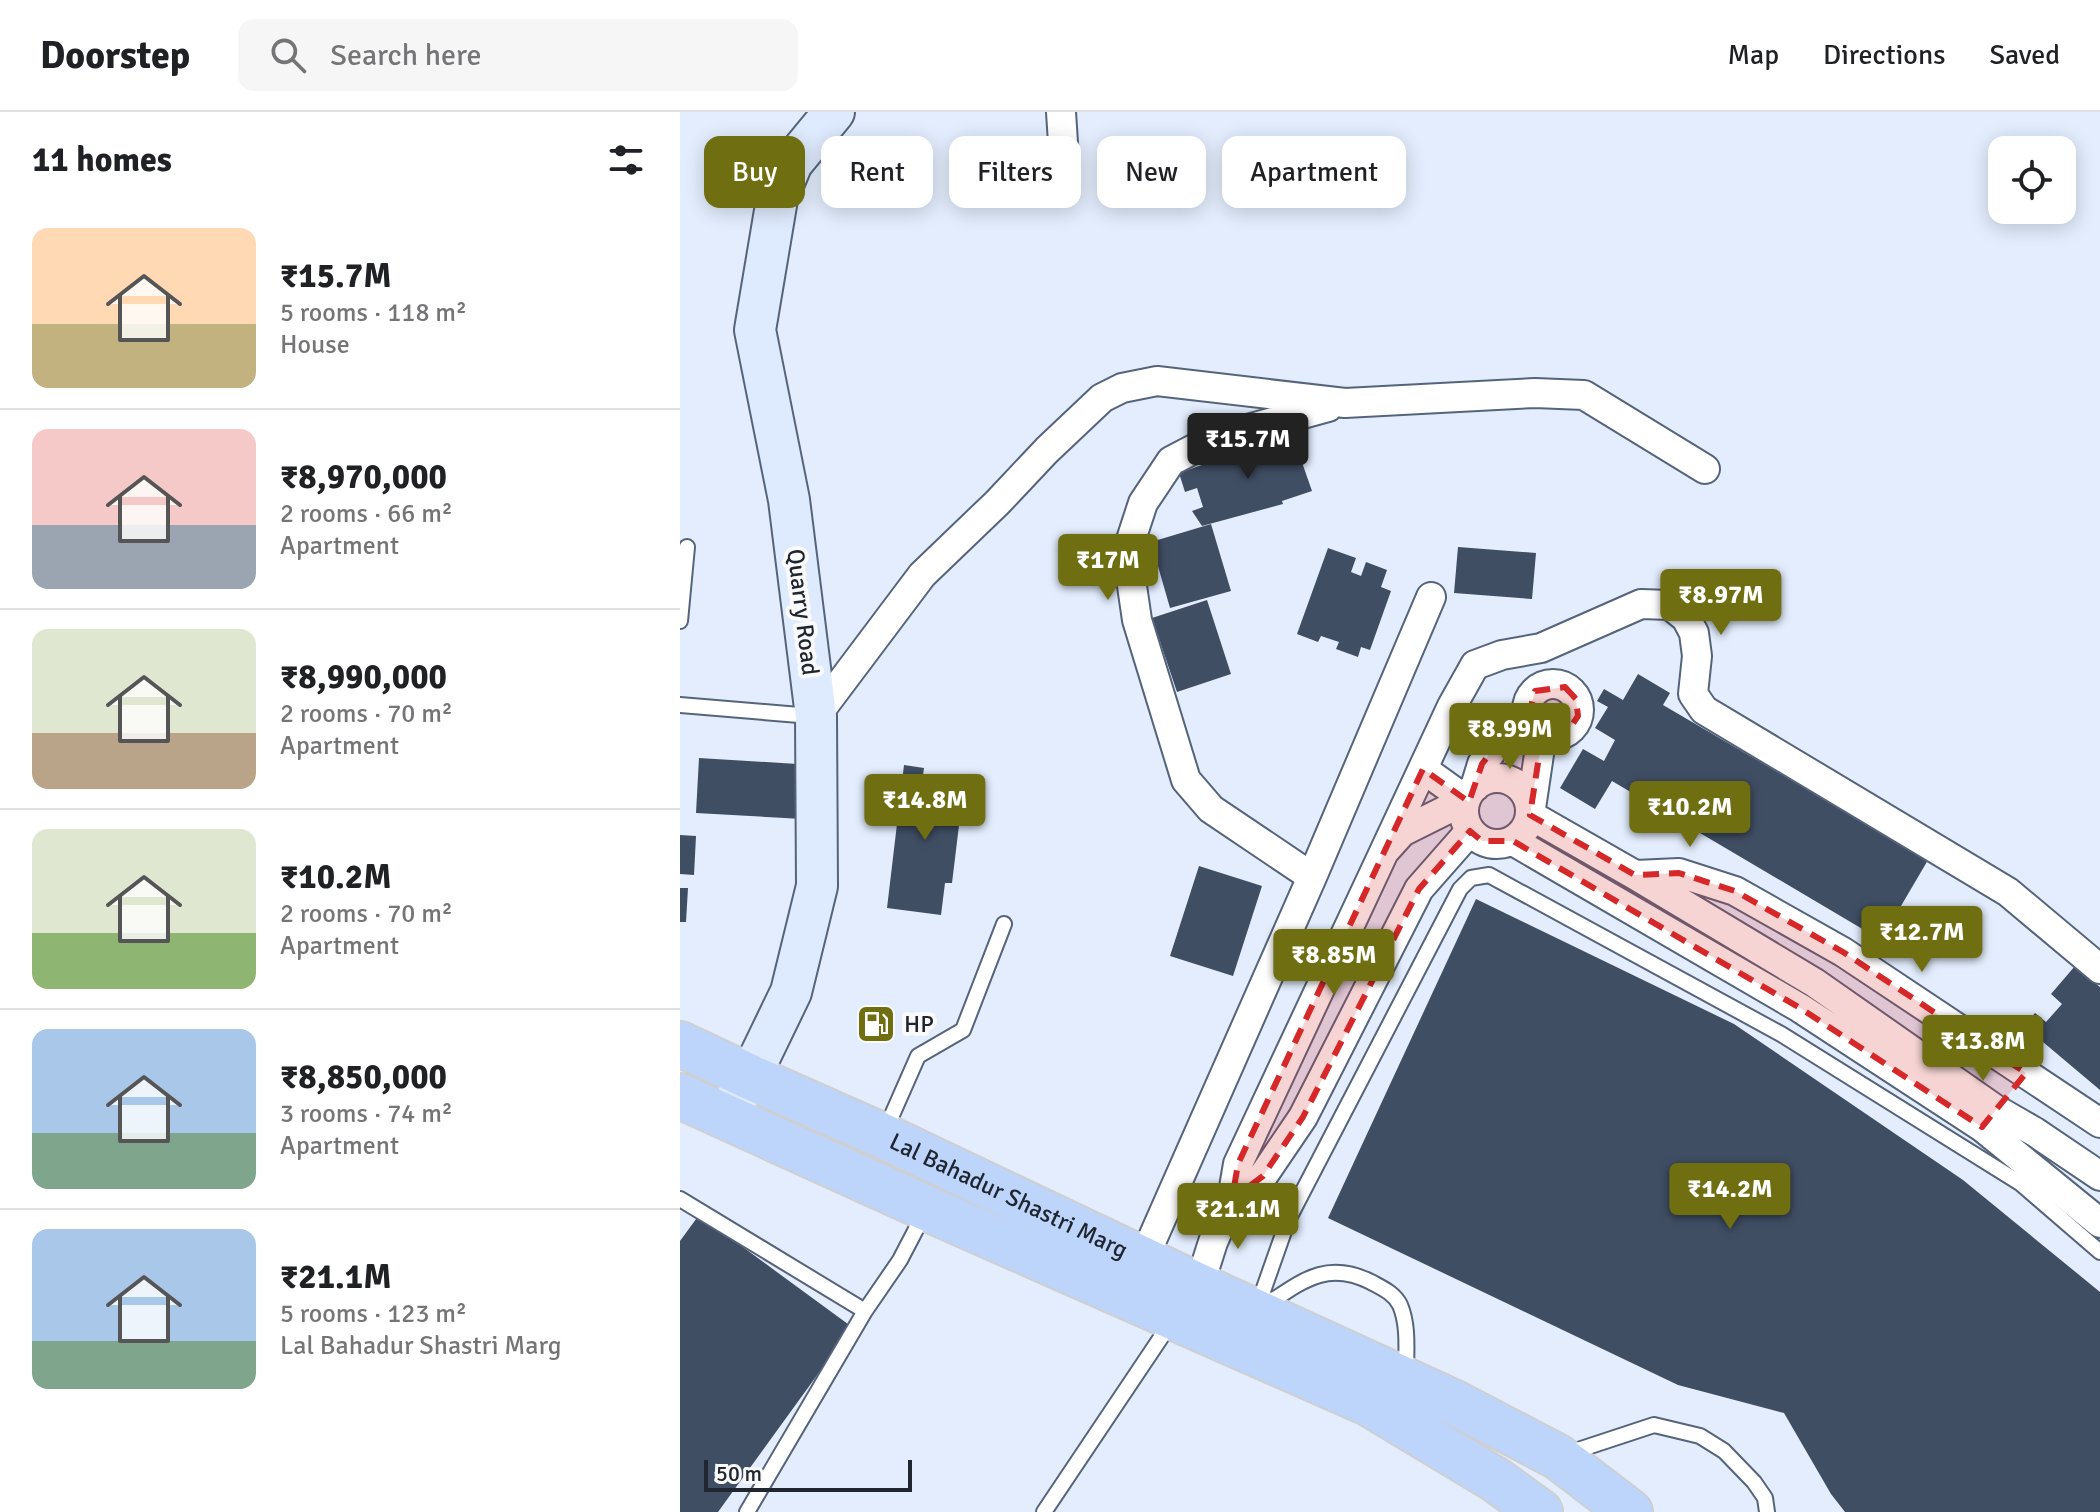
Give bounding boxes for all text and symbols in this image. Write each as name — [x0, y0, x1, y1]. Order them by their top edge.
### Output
search box — [238, 19, 798, 91]
text: Doorstep — [40, 32, 190, 79]
icon: search — [266, 33, 310, 77]
text: Search here — [330, 37, 482, 74]
text: Map — [1727, 38, 1779, 72]
text: Directions — [1823, 38, 1945, 72]
text: Saved — [1989, 38, 2060, 72]
chip: Buy — [704, 136, 805, 208]
chip: Rent — [821, 136, 933, 208]
chip: Filters — [949, 136, 1081, 208]
chip: New — [1097, 136, 1206, 208]
chip: Apartment — [1222, 136, 1406, 208]
map controls — [1988, 136, 2076, 224]
button: locate — [1988, 136, 2076, 224]
icon: filters — [604, 138, 648, 182]
text: 11 homes — [32, 139, 172, 181]
text: ₹15.7M — [280, 255, 392, 297]
icon: home — [96, 260, 192, 356]
text: 5 rooms · 118 m² — [280, 297, 467, 329]
text: House — [280, 329, 350, 361]
pin: ₹15.7M — [1183, 413, 1313, 481]
text: ₹15.7M — [1205, 423, 1291, 455]
text: ₹8,970,000 — [280, 456, 447, 498]
icon: home — [96, 461, 192, 557]
text: 2 rooms · 66 m² — [280, 498, 453, 530]
text: Apartment — [280, 530, 399, 562]
pin: ₹17M — [1061, 534, 1155, 602]
text: ₹17M — [1076, 544, 1140, 576]
street label: Quarry Road — [780, 547, 826, 677]
pin: ₹8.97M — [1656, 569, 1786, 637]
text: ₹8.97M — [1678, 579, 1764, 611]
text: ₹8,990,000 — [280, 656, 447, 698]
icon: home — [96, 661, 192, 757]
text: 2 rooms · 70 m² — [280, 698, 453, 730]
pin: ₹8.99M — [1445, 703, 1575, 771]
text: ₹8.99M — [1467, 713, 1553, 745]
text: Apartment — [280, 730, 399, 762]
pin: ₹14.8M — [860, 774, 990, 842]
pin: ₹10.2M — [1625, 781, 1755, 849]
text: ₹14.8M — [882, 784, 968, 816]
text: ₹10.2M — [1647, 791, 1733, 823]
text: ₹10.2M — [280, 856, 392, 898]
icon: home — [96, 861, 192, 957]
text: 2 rooms · 70 m² — [280, 898, 453, 930]
pin: ₹12.7M — [1857, 906, 1987, 974]
text: ₹12.7M — [1879, 916, 1965, 948]
pin: ₹8.85M — [1269, 929, 1399, 997]
text: Apartment — [280, 930, 399, 962]
text: ₹8.85M — [1291, 939, 1377, 971]
fuel station icon: HP — [855, 1003, 897, 1045]
place label: HP — [904, 1009, 934, 1039]
pin: ₹13.8M — [1918, 1015, 2048, 1083]
text: ₹13.8M — [1940, 1025, 2026, 1057]
text: ₹8,850,000 — [280, 1056, 447, 1098]
icon: home — [96, 1061, 192, 1157]
text: 3 rooms · 74 m² — [280, 1098, 453, 1130]
street label: Lal Bahadur Shastri Marg — [885, 1126, 1133, 1265]
text: Apartment — [280, 1130, 399, 1162]
pin: ₹14.2M — [1665, 1163, 1795, 1231]
text: ₹14.2M — [1687, 1173, 1773, 1205]
pin: ₹21.1M — [1173, 1183, 1303, 1251]
text: ₹21.1M — [1195, 1193, 1281, 1225]
text: ₹21.1M — [280, 1256, 392, 1298]
icon: home — [96, 1261, 192, 1357]
text: 5 rooms · 123 m² — [280, 1298, 467, 1330]
text: Lal Bahadur Shastri Marg — [280, 1330, 562, 1362]
scale bar — [704, 1456, 912, 1492]
text: 50 m — [716, 1460, 762, 1487]

